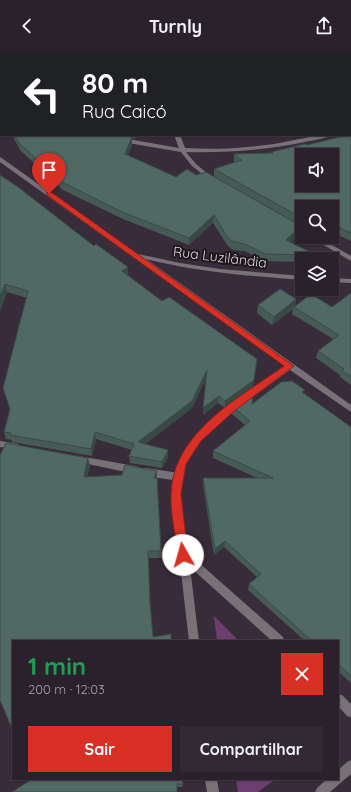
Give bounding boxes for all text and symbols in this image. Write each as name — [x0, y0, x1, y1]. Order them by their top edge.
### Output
icon: back — [16, 15, 38, 37]
text: Turnly — [149, 15, 202, 38]
icon: share — [313, 15, 335, 37]
text: 80 m — [82, 65, 148, 100]
icon: left — [16, 68, 68, 120]
text: Rua Caicó — [82, 100, 167, 123]
map controls — [295, 148, 339, 296]
button: sound — [295, 148, 339, 192]
pin — [32, 153, 66, 194]
icon: arrive — [38, 159, 60, 181]
button: search — [295, 200, 339, 244]
street label: Rua Luzilândia — [172, 242, 268, 272]
button: layers — [295, 252, 339, 296]
position arrow — [162, 534, 204, 576]
text: 1 min — [28, 651, 86, 681]
button: close — [281, 653, 323, 695]
text: 200 m · 12:03 — [28, 681, 105, 697]
button: Sair — [28, 726, 172, 772]
button: Compartilhar — [180, 726, 323, 772]

